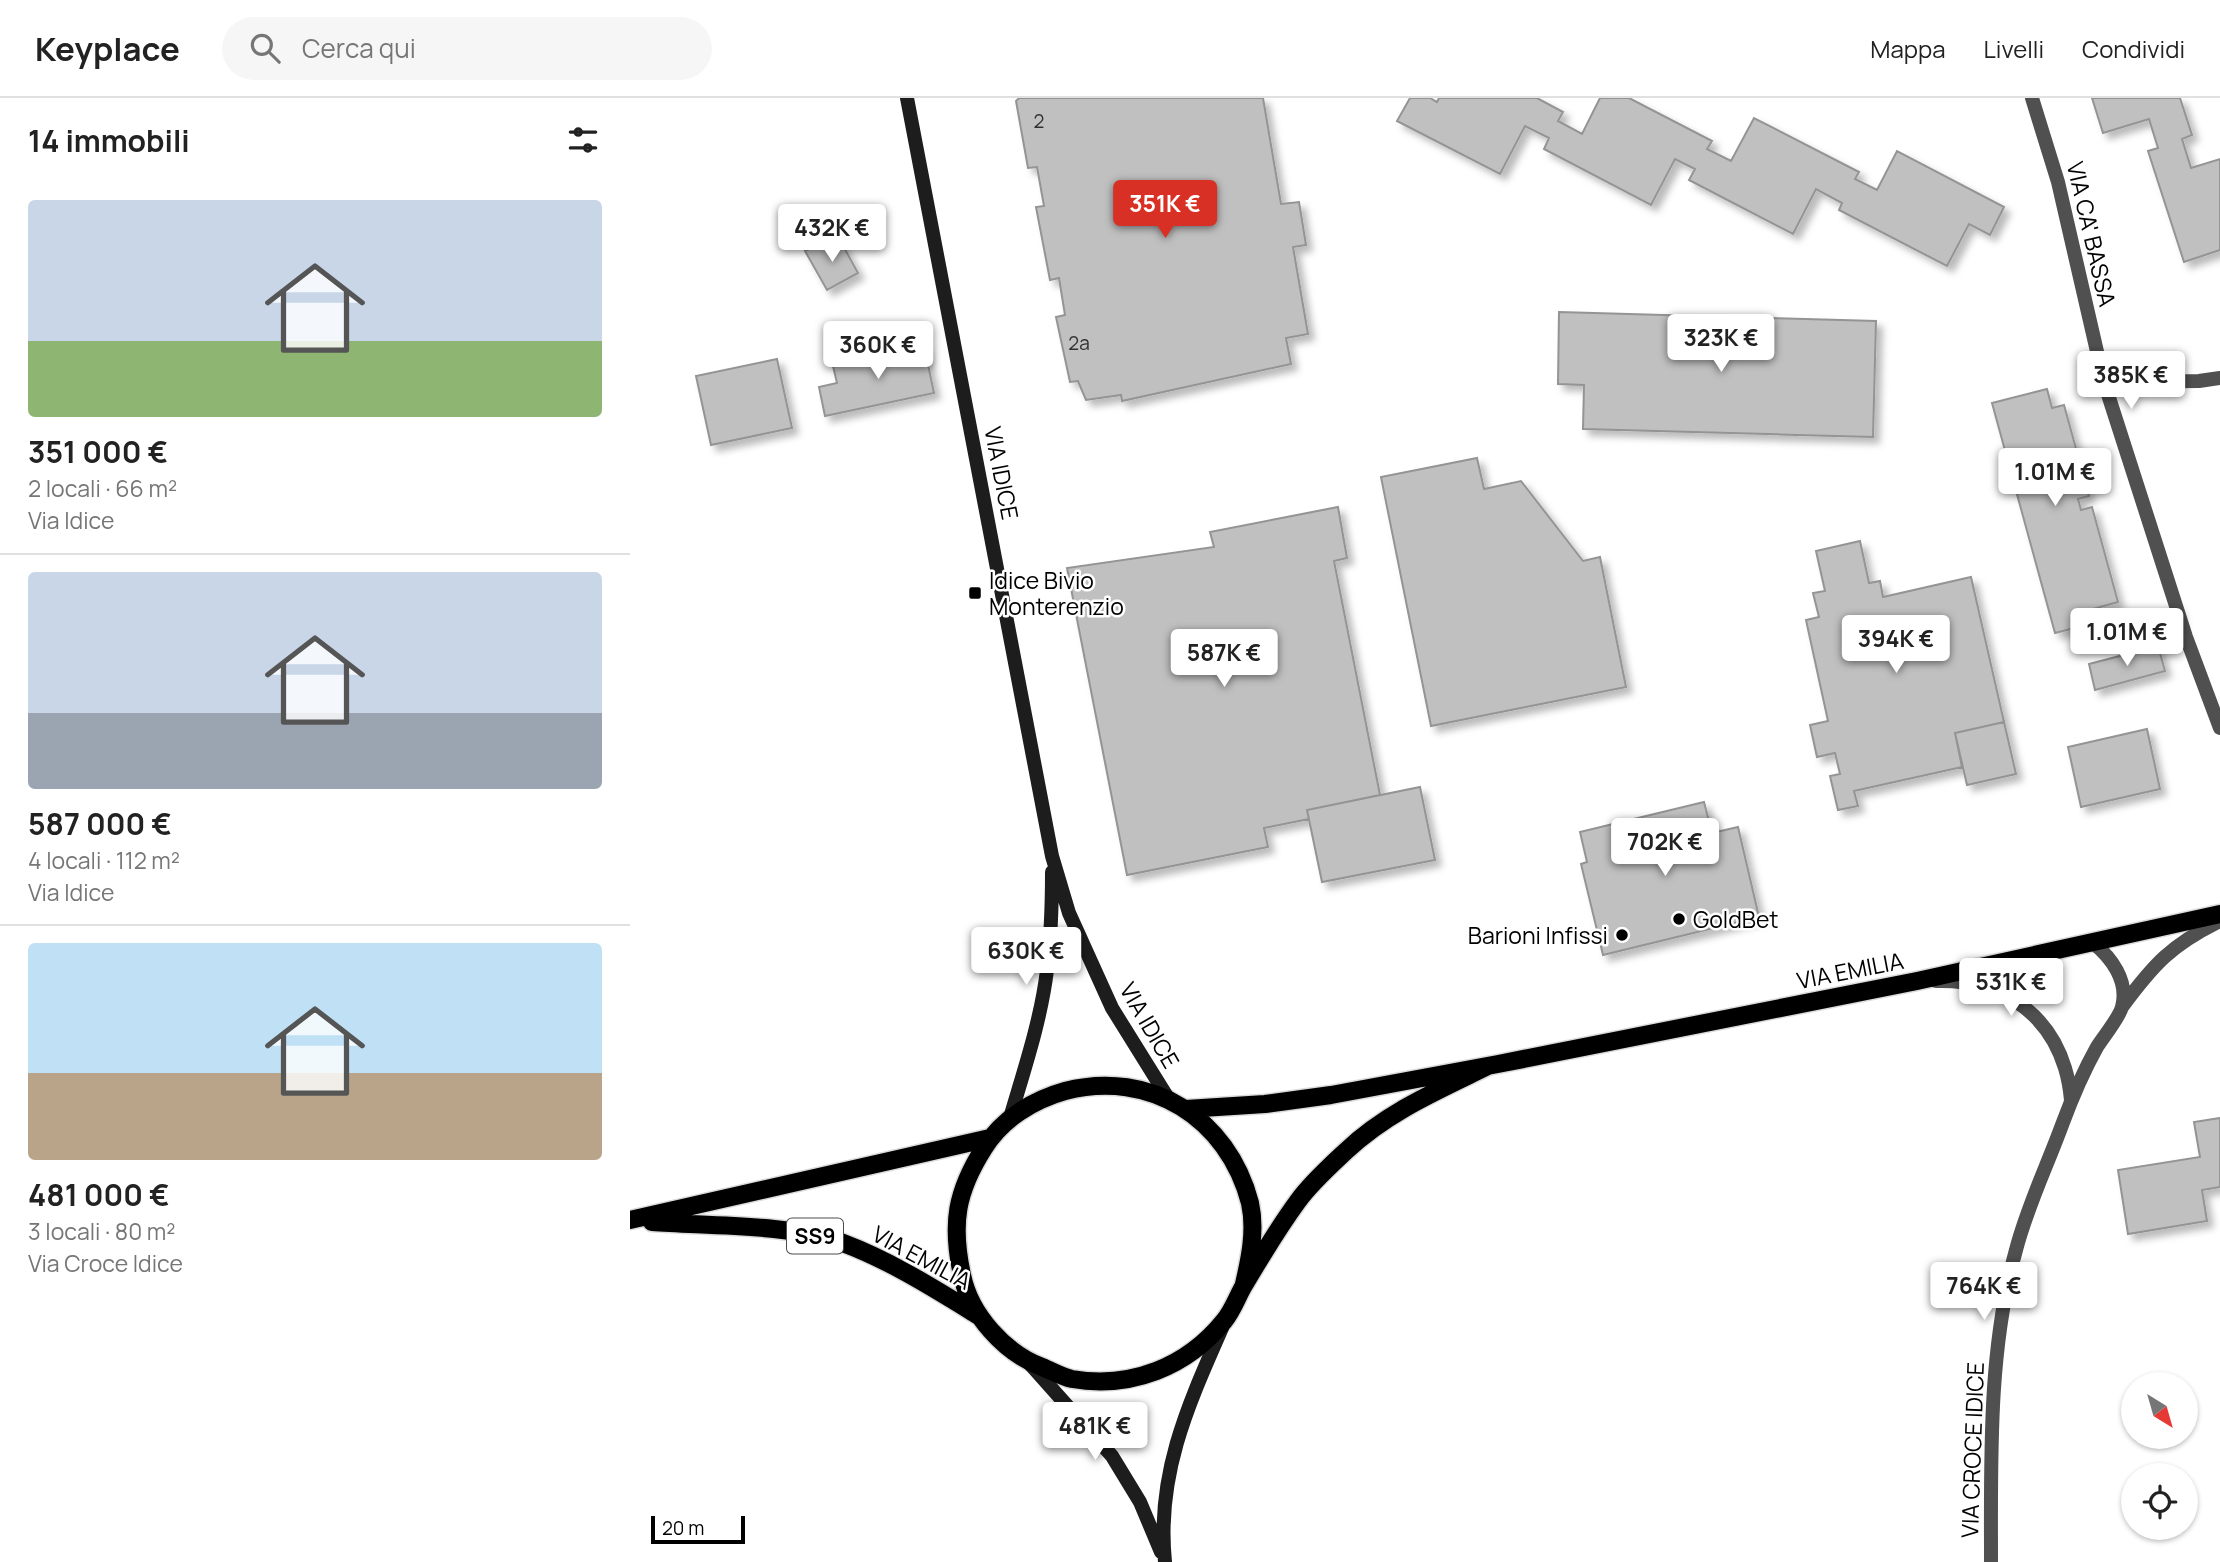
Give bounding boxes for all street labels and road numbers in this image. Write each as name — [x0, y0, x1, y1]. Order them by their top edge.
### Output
street label: VIA CA' BASSA — [2060, 158, 2124, 310]
street label: VIA IDICE — [977, 424, 1027, 522]
street label: VIA EMILIA — [1794, 944, 1906, 996]
street label: VIA IDICE — [1113, 976, 1187, 1074]
road number: SS9 — [787, 1218, 843, 1254]
street label: VIA EMILIA — [867, 1218, 978, 1297]
street label: VIA CROCE IDICE — [1953, 1362, 1991, 1538]

